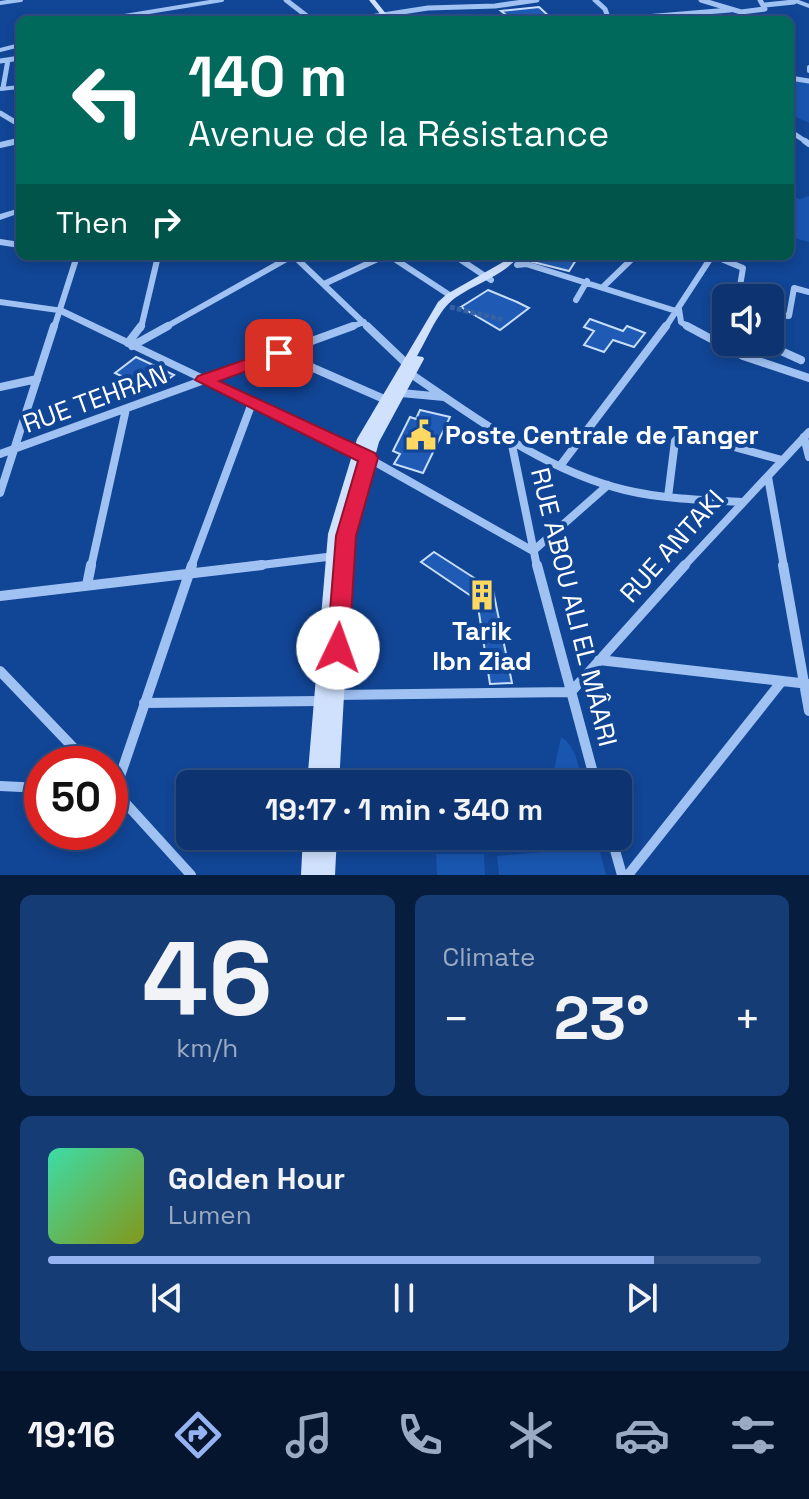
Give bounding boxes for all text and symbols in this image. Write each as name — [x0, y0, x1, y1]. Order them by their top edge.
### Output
text: 140 m — [188, 41, 347, 112]
icon: left — [56, 48, 160, 152]
text: Avenue de la Résistance — [188, 111, 609, 157]
icon: right — [144, 200, 188, 244]
text: Then — [56, 203, 128, 242]
map controls — [712, 284, 784, 356]
button: sound — [712, 284, 784, 356]
pin — [245, 319, 313, 387]
icon: arrive — [257, 331, 301, 375]
street label: RUE TEHRAN — [18, 357, 172, 441]
public building icon: Poste Centrale de Tanger — [404, 418, 438, 452]
place label: Poste Centrale de Tanger — [445, 418, 759, 452]
street label: RUE ABOU ALI EL MÂARI — [523, 464, 625, 750]
street label: RUE ANTAKI — [612, 483, 732, 609]
building icon: Tarik Ibn Ziad — [465, 578, 499, 612]
position arrow — [296, 606, 380, 690]
place label: Tarik Ibn Ziad — [432, 614, 532, 678]
speed limit sign: 50 — [24, 746, 128, 850]
text: 19:17 · 1 min · 340 m — [265, 790, 543, 829]
text: 46 — [142, 913, 272, 1045]
text: Climate — [443, 940, 535, 974]
text: 23° — [554, 980, 650, 1057]
text: − — [443, 991, 470, 1047]
text: + — [734, 991, 761, 1047]
text: km/h — [176, 1031, 238, 1065]
text: Golden Hour — [168, 1159, 345, 1198]
text: Lumen — [168, 1198, 252, 1232]
icon: previous — [145, 1276, 189, 1320]
icon: pause — [382, 1276, 426, 1320]
icon: next — [620, 1276, 664, 1320]
icon: directions — [170, 1407, 226, 1463]
icon: music — [281, 1407, 337, 1463]
icon: phone — [392, 1407, 448, 1463]
icon: climate — [503, 1407, 559, 1463]
icon: car — [614, 1407, 670, 1463]
icon: filters — [725, 1407, 781, 1463]
text: 19:16 — [28, 1412, 115, 1458]

